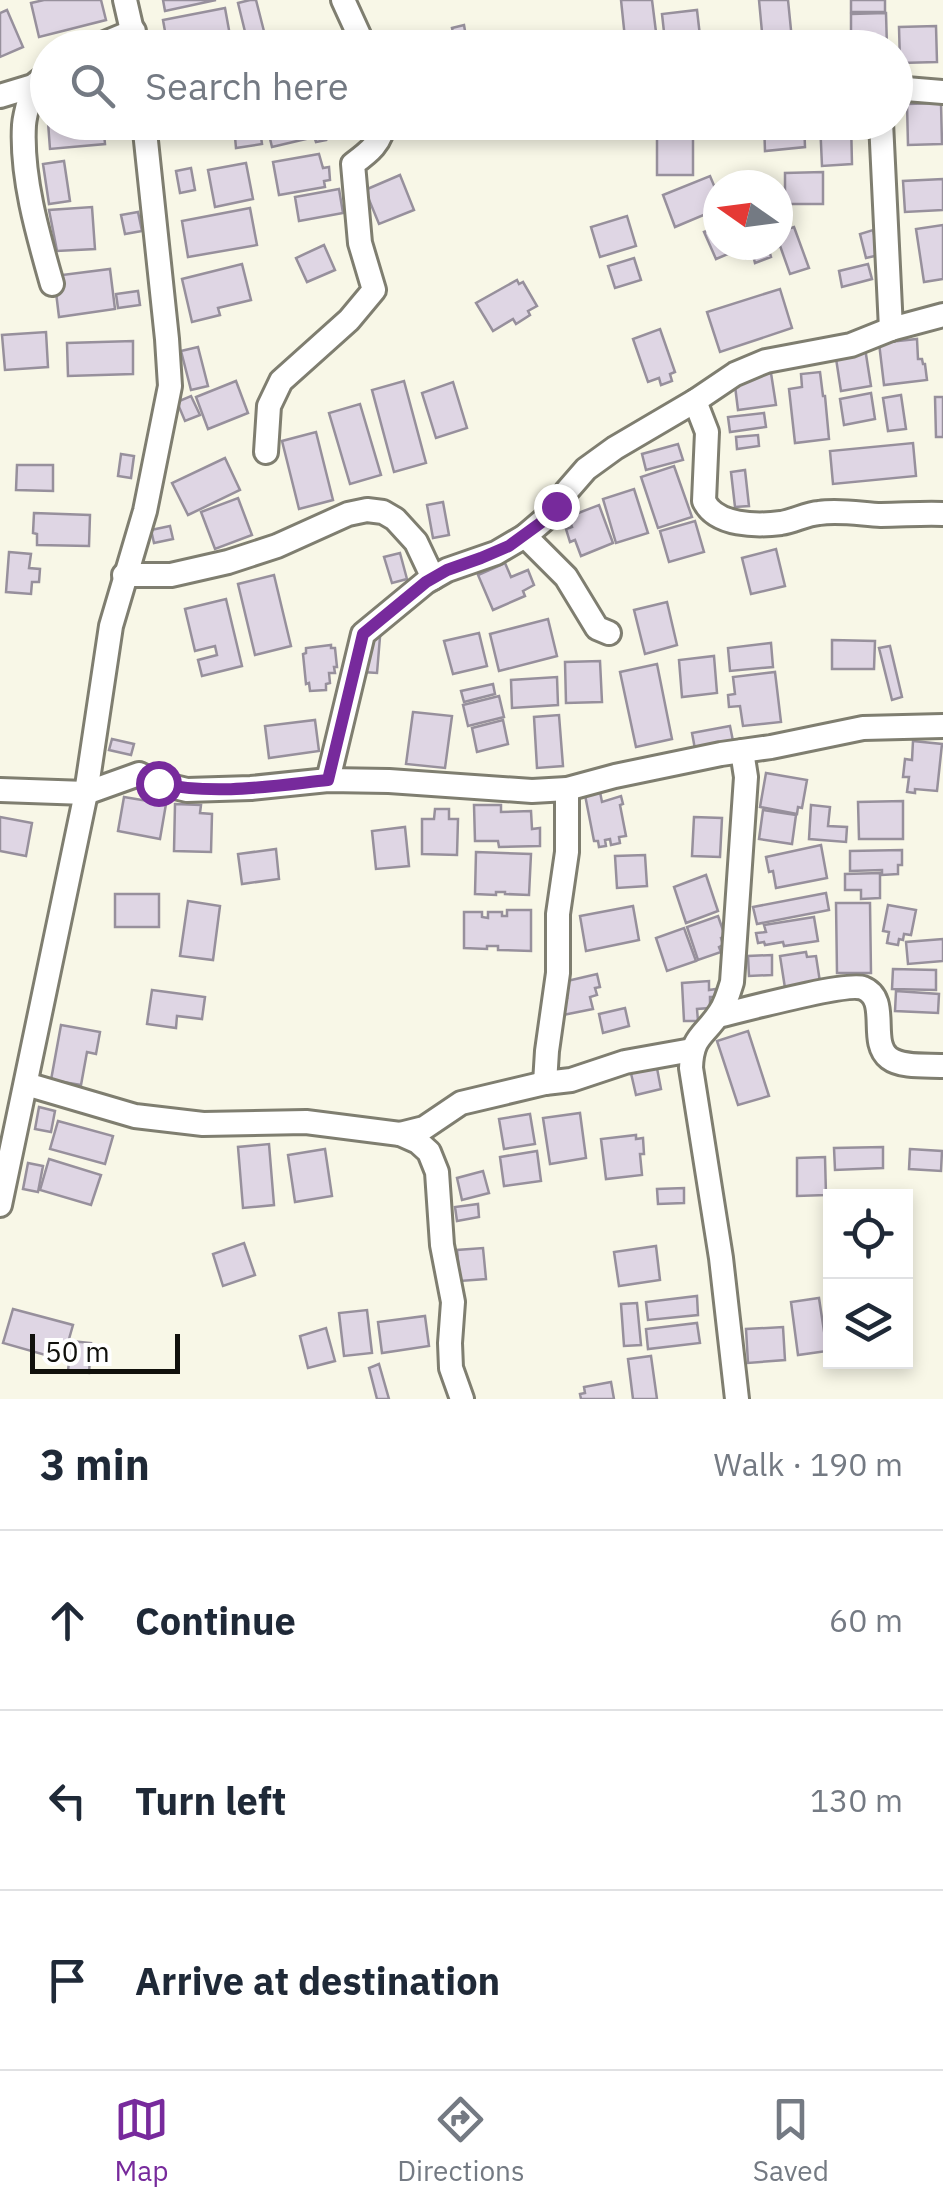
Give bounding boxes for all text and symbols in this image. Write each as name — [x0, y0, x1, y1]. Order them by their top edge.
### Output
search box — [30, 30, 913, 140]
icon: search — [65, 58, 120, 113]
text: Search here — [145, 61, 349, 110]
north arrow — [703, 170, 793, 260]
route end — [534, 484, 580, 530]
route start — [136, 761, 182, 807]
map controls — [823, 1189, 913, 1369]
button: locate — [823, 1189, 913, 1279]
button: layers — [823, 1279, 913, 1369]
scale bar — [30, 1329, 180, 1374]
text: 50 m — [45, 1333, 110, 1370]
text: 3 min — [40, 1437, 150, 1492]
text: Walk · 190 m — [714, 1443, 903, 1485]
icon: ahead — [40, 1593, 95, 1648]
text: Continue — [135, 1596, 296, 1645]
text: 60 m — [829, 1599, 903, 1641]
icon: left — [40, 1773, 95, 1828]
text: Turn left — [135, 1776, 286, 1825]
text: 130 m — [810, 1779, 903, 1821]
icon: arrive — [40, 1953, 95, 2008]
text: Arrive at destination — [135, 1956, 500, 2005]
tab: Map — [114, 2092, 169, 2189]
tab: Directions — [397, 2092, 525, 2189]
tab: Saved — [753, 2092, 829, 2189]

